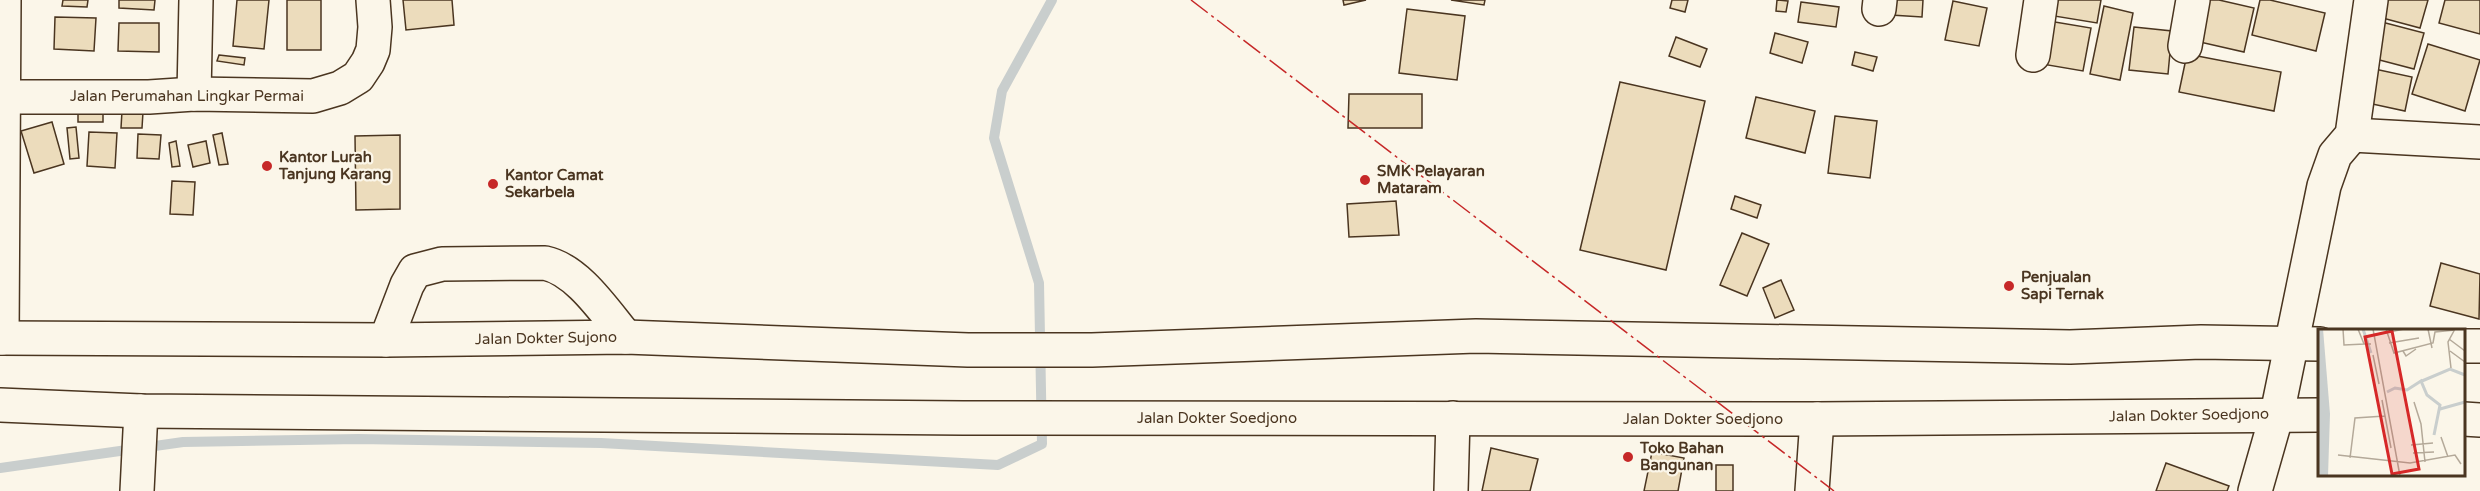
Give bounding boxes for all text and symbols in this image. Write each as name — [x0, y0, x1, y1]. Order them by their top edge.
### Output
street label: Jalan Perumahan Lingkar Permai — [70, 87, 304, 105]
place label: Kantor Lurah Tanjung Karang — [278, 148, 391, 184]
marker: Kantor Lurah Tanjung Karang — [260, 159, 274, 173]
place label: SMK Pelayaran Mataram — [1377, 162, 1485, 197]
place label: Kantor Camat Sekarbela — [505, 166, 604, 201]
marker: SMK Pelayaran Mataram — [1358, 173, 1372, 187]
marker: Kantor Camat Sekarbela — [486, 177, 500, 191]
place label: Penjualan Sapi Ternak — [2021, 268, 2104, 304]
marker: Penjualan Sapi Ternak — [2002, 279, 2016, 293]
street label: Jalan Dokter Sujono — [475, 328, 617, 348]
inset map — [2318, 329, 2465, 476]
street label: Jalan Dokter Soedjono — [2109, 405, 2269, 425]
street label: Jalan Dokter Soedjono — [1137, 409, 1297, 427]
street label: Jalan Dokter Soedjono — [1623, 410, 1783, 428]
place label: Toko Bahan Bangunan — [1639, 439, 1724, 475]
marker: Toko Bahan Bangunan — [1621, 450, 1635, 464]

